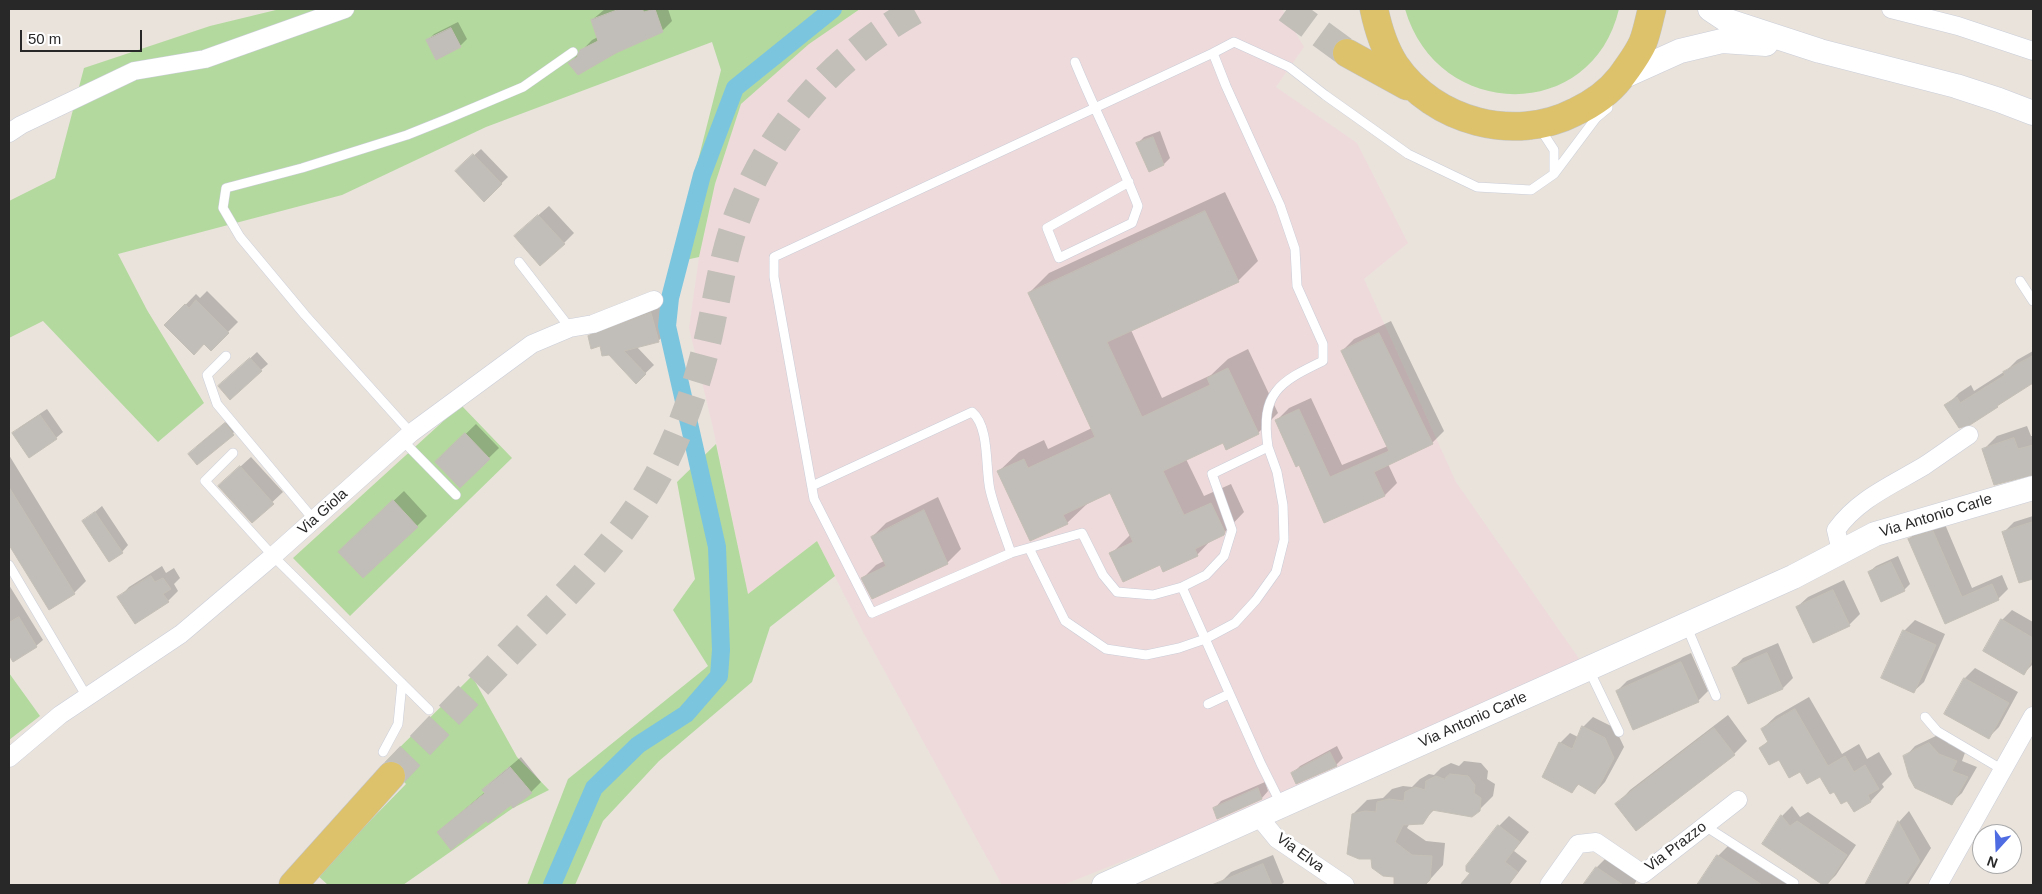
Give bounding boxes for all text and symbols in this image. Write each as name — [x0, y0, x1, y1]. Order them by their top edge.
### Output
scale bar — [22, 20, 145, 52]
text: 50 m — [28, 30, 61, 47]
street label: Via Giola — [294, 485, 352, 539]
street label: Via Antonio Carle — [1878, 490, 1994, 542]
street label: Via Antonio Carle — [1416, 688, 1530, 752]
street label: Via Prazzo — [1642, 818, 1710, 876]
north arrow — [1972, 824, 2022, 874]
street label: Via Elva — [1273, 830, 1327, 876]
text: N — [1985, 853, 2000, 871]

